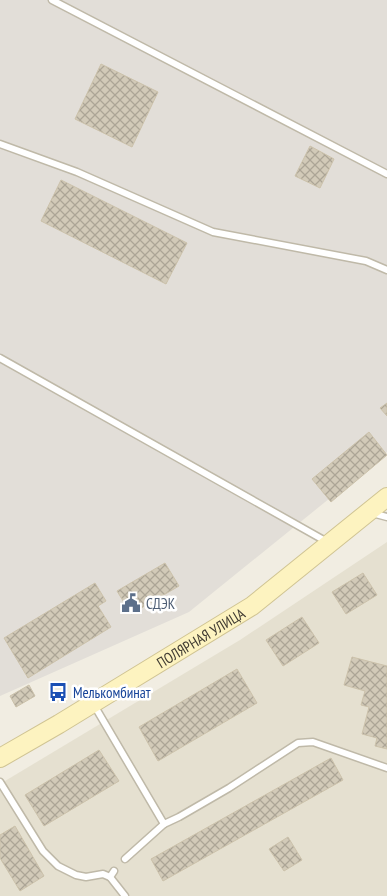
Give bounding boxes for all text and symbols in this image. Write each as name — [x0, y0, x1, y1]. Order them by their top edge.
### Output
public building icon: СДЭК — [120, 592, 142, 614]
place label: СДЭК — [146, 594, 176, 613]
street label: ПОЛЯРНАЯ УЛИЦА — [153, 603, 249, 672]
bus stop icon: Мелькомбинат — [47, 681, 69, 703]
place label: Мелькомбинат — [73, 683, 151, 702]

